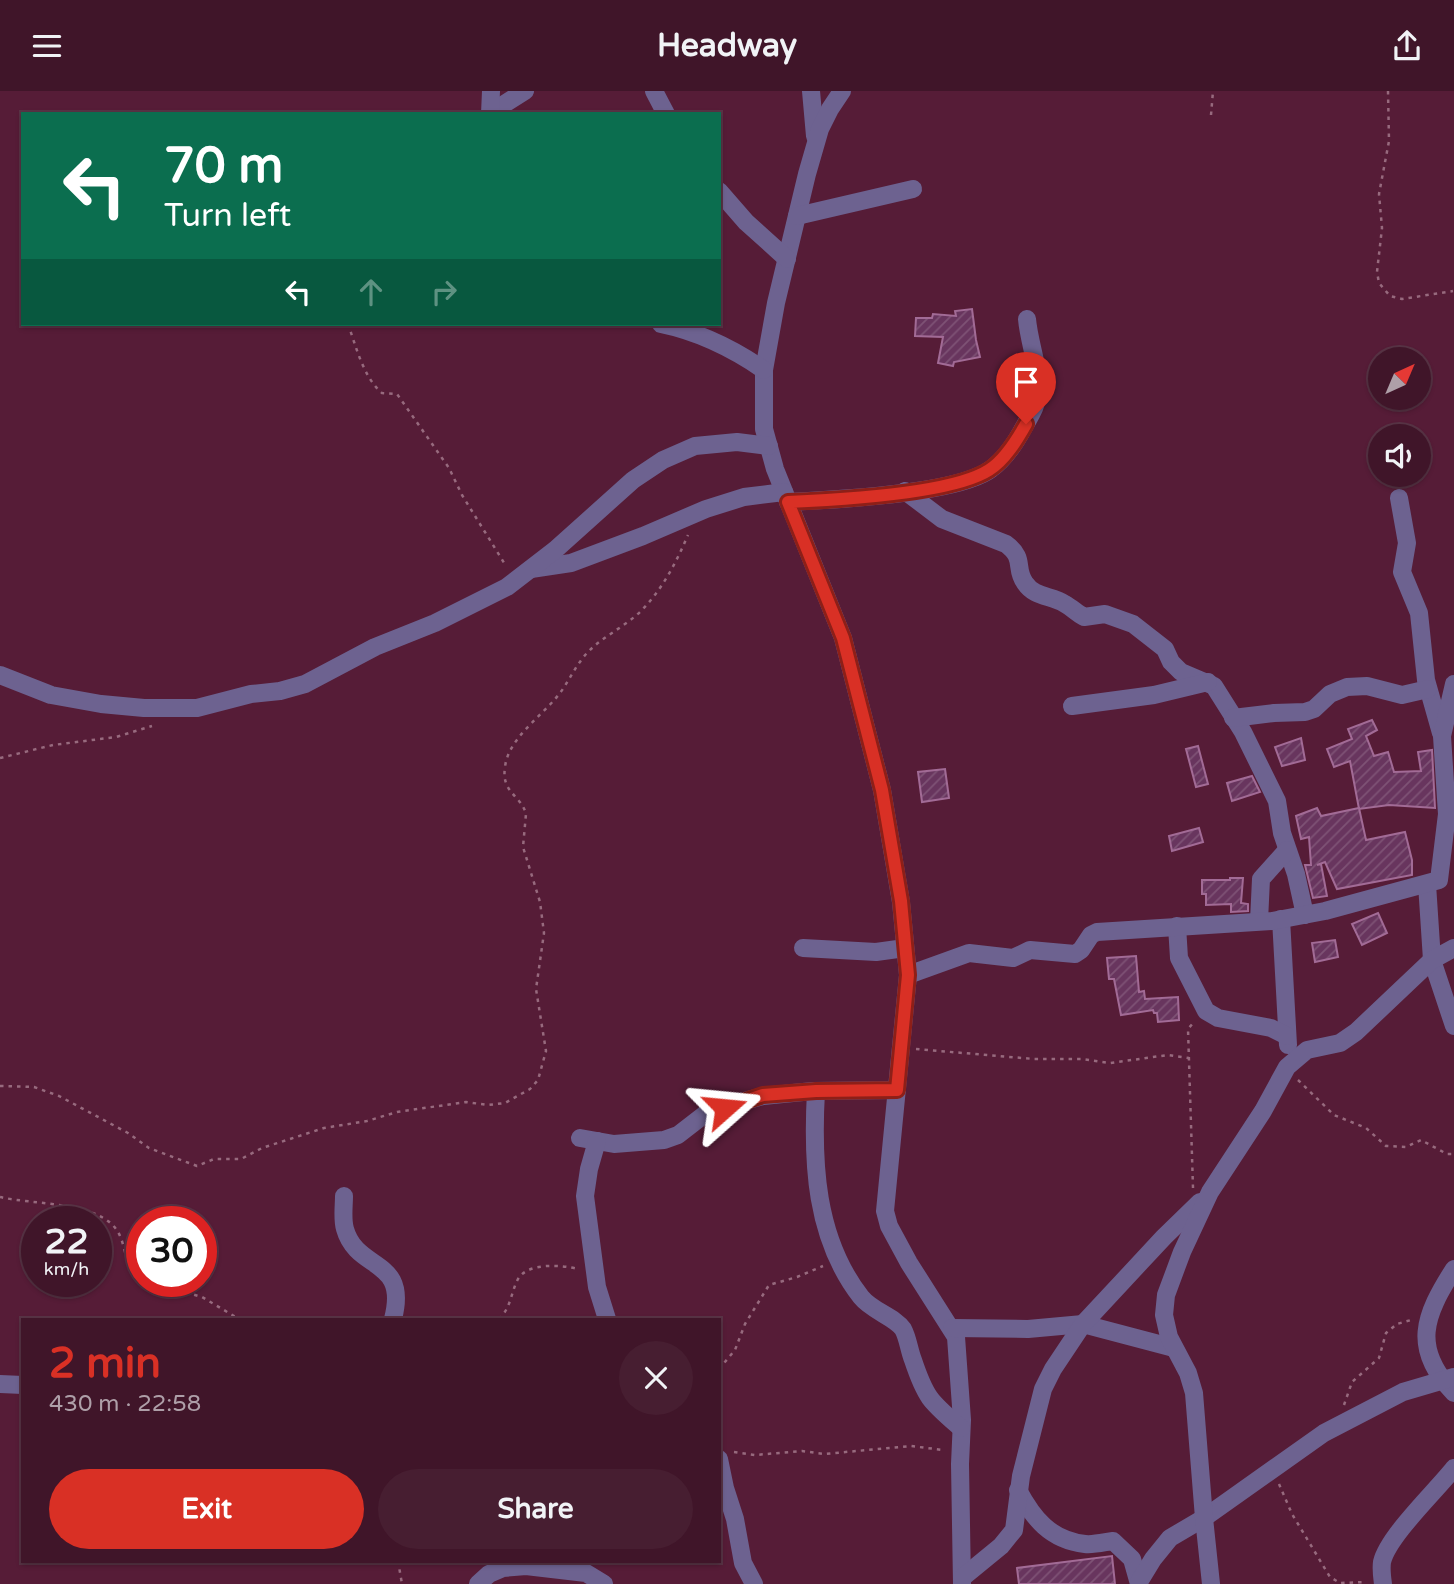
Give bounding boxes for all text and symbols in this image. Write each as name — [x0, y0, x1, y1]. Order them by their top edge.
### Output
icon: menu — [28, 27, 66, 65]
text: Headway — [657, 27, 797, 65]
icon: share — [1388, 27, 1426, 65]
text: 70 m — [164, 137, 283, 196]
icon: left — [49, 140, 140, 231]
text: Turn left — [164, 197, 291, 235]
icon: left — [279, 273, 317, 311]
icon: ahead — [352, 273, 390, 311]
icon: right — [425, 273, 463, 311]
north arrow — [1368, 347, 1432, 409]
map controls — [1368, 347, 1431, 487]
pin — [996, 352, 1056, 424]
icon: arrive — [1007, 363, 1045, 401]
button: sound — [1368, 424, 1431, 487]
position arrow — [688, 1071, 762, 1145]
speed limit sign: 30 — [126, 1206, 217, 1297]
text: 22 — [45, 1221, 88, 1263]
text: km/h — [44, 1258, 89, 1280]
text: 2 min — [49, 1338, 161, 1389]
button: close — [619, 1341, 693, 1415]
text: 430 m · 22:58 — [49, 1390, 201, 1418]
button: Exit — [49, 1469, 364, 1549]
button: Share — [378, 1469, 693, 1549]

